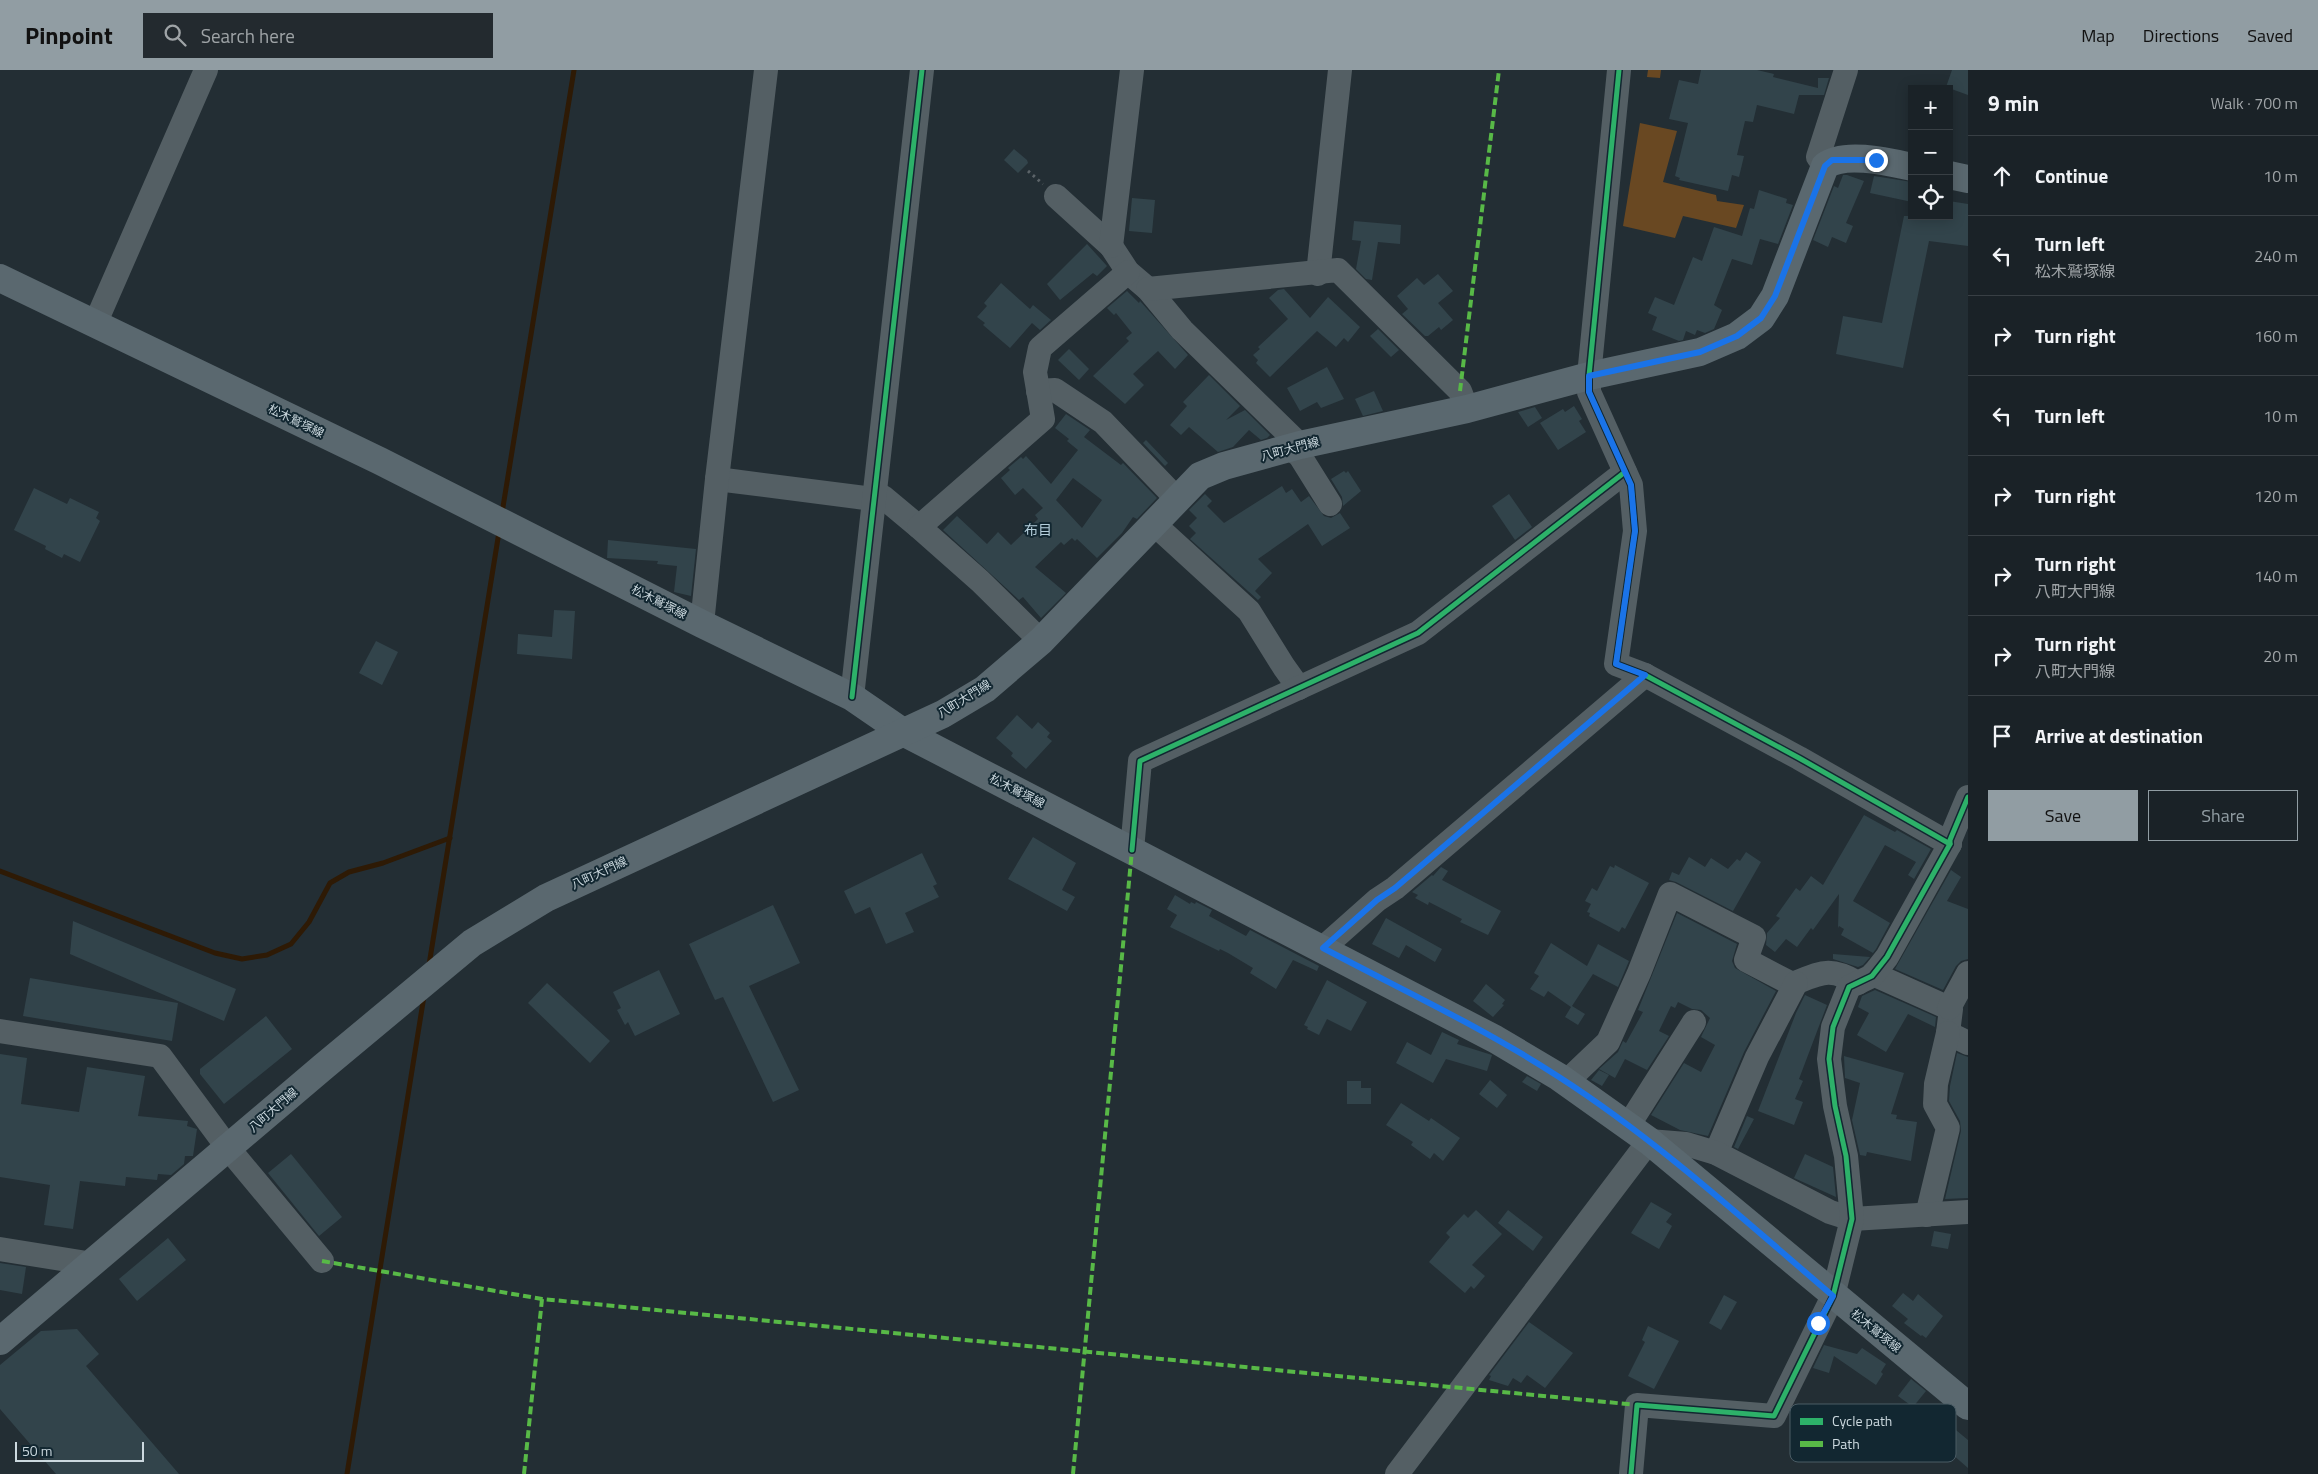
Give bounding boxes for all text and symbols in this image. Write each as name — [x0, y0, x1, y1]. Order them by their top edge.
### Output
search box — [143, 13, 493, 58]
text: Pinpoint — [25, 17, 113, 53]
icon: search — [161, 21, 189, 49]
text: Search here — [201, 21, 295, 50]
text: Map — [2081, 22, 2115, 49]
text: Directions — [2143, 22, 2219, 49]
text: Saved — [2247, 22, 2293, 49]
map controls — [1908, 85, 1953, 220]
button: + — [1908, 85, 1953, 130]
text: 9 min — [1988, 87, 2039, 119]
text: Walk · 700 m — [2210, 91, 2298, 115]
button: − — [1908, 130, 1953, 175]
route end — [1865, 149, 1888, 172]
text: Continue — [2035, 161, 2108, 190]
icon: ahead — [1988, 162, 2016, 190]
text: 10 m — [2263, 164, 2298, 188]
button: locate — [1908, 175, 1953, 220]
text: Turn left — [2035, 229, 2105, 258]
icon: left — [1988, 242, 2016, 270]
text: 240 m — [2254, 244, 2298, 268]
text: 松木鷲塚線 — [2035, 259, 2115, 283]
text: Turn right — [2035, 321, 2116, 350]
icon: right — [1988, 322, 2016, 350]
text: 160 m — [2254, 324, 2298, 348]
street label: 松木鷲塚線 — [265, 399, 327, 442]
text: Turn left — [2035, 401, 2105, 430]
icon: left — [1988, 402, 2016, 430]
text: 10 m — [2263, 404, 2298, 428]
street label: 八町大門線 — [1258, 432, 1321, 465]
text: Turn right — [2035, 481, 2116, 510]
icon: right — [1988, 482, 2016, 510]
text: 120 m — [2254, 484, 2298, 508]
district label: 布目 — [1024, 519, 1052, 540]
text: Turn right — [2035, 549, 2116, 578]
icon: right — [1988, 562, 2016, 590]
text: 140 m — [2254, 564, 2298, 588]
street label: 松木鷲塚線 — [628, 579, 690, 624]
text: 八町大門線 — [2035, 579, 2115, 603]
text: Turn right — [2035, 629, 2116, 658]
icon: right — [1988, 642, 2016, 670]
text: 20 m — [2263, 644, 2298, 668]
text: 八町大門線 — [2035, 659, 2115, 683]
street label: 八町大門線 — [933, 675, 994, 723]
text: Arrive at destination — [2035, 721, 2203, 750]
icon: arrive — [1988, 722, 2016, 750]
street label: 松木鷲塚線 — [986, 768, 1048, 813]
button: Save — [1988, 790, 2138, 841]
button: Share — [2148, 790, 2298, 841]
street label: 八町大門線 — [568, 851, 630, 894]
street label: 八町大門線 — [244, 1083, 302, 1136]
street label: 松木鷲塚線 — [1847, 1304, 1906, 1357]
route start — [1807, 1312, 1830, 1335]
legend — [1790, 1404, 1956, 1462]
text: Cycle path — [1832, 1410, 1892, 1431]
text: Path — [1832, 1433, 1860, 1454]
scale bar — [15, 1439, 144, 1462]
text: 50 m — [22, 1440, 52, 1461]

